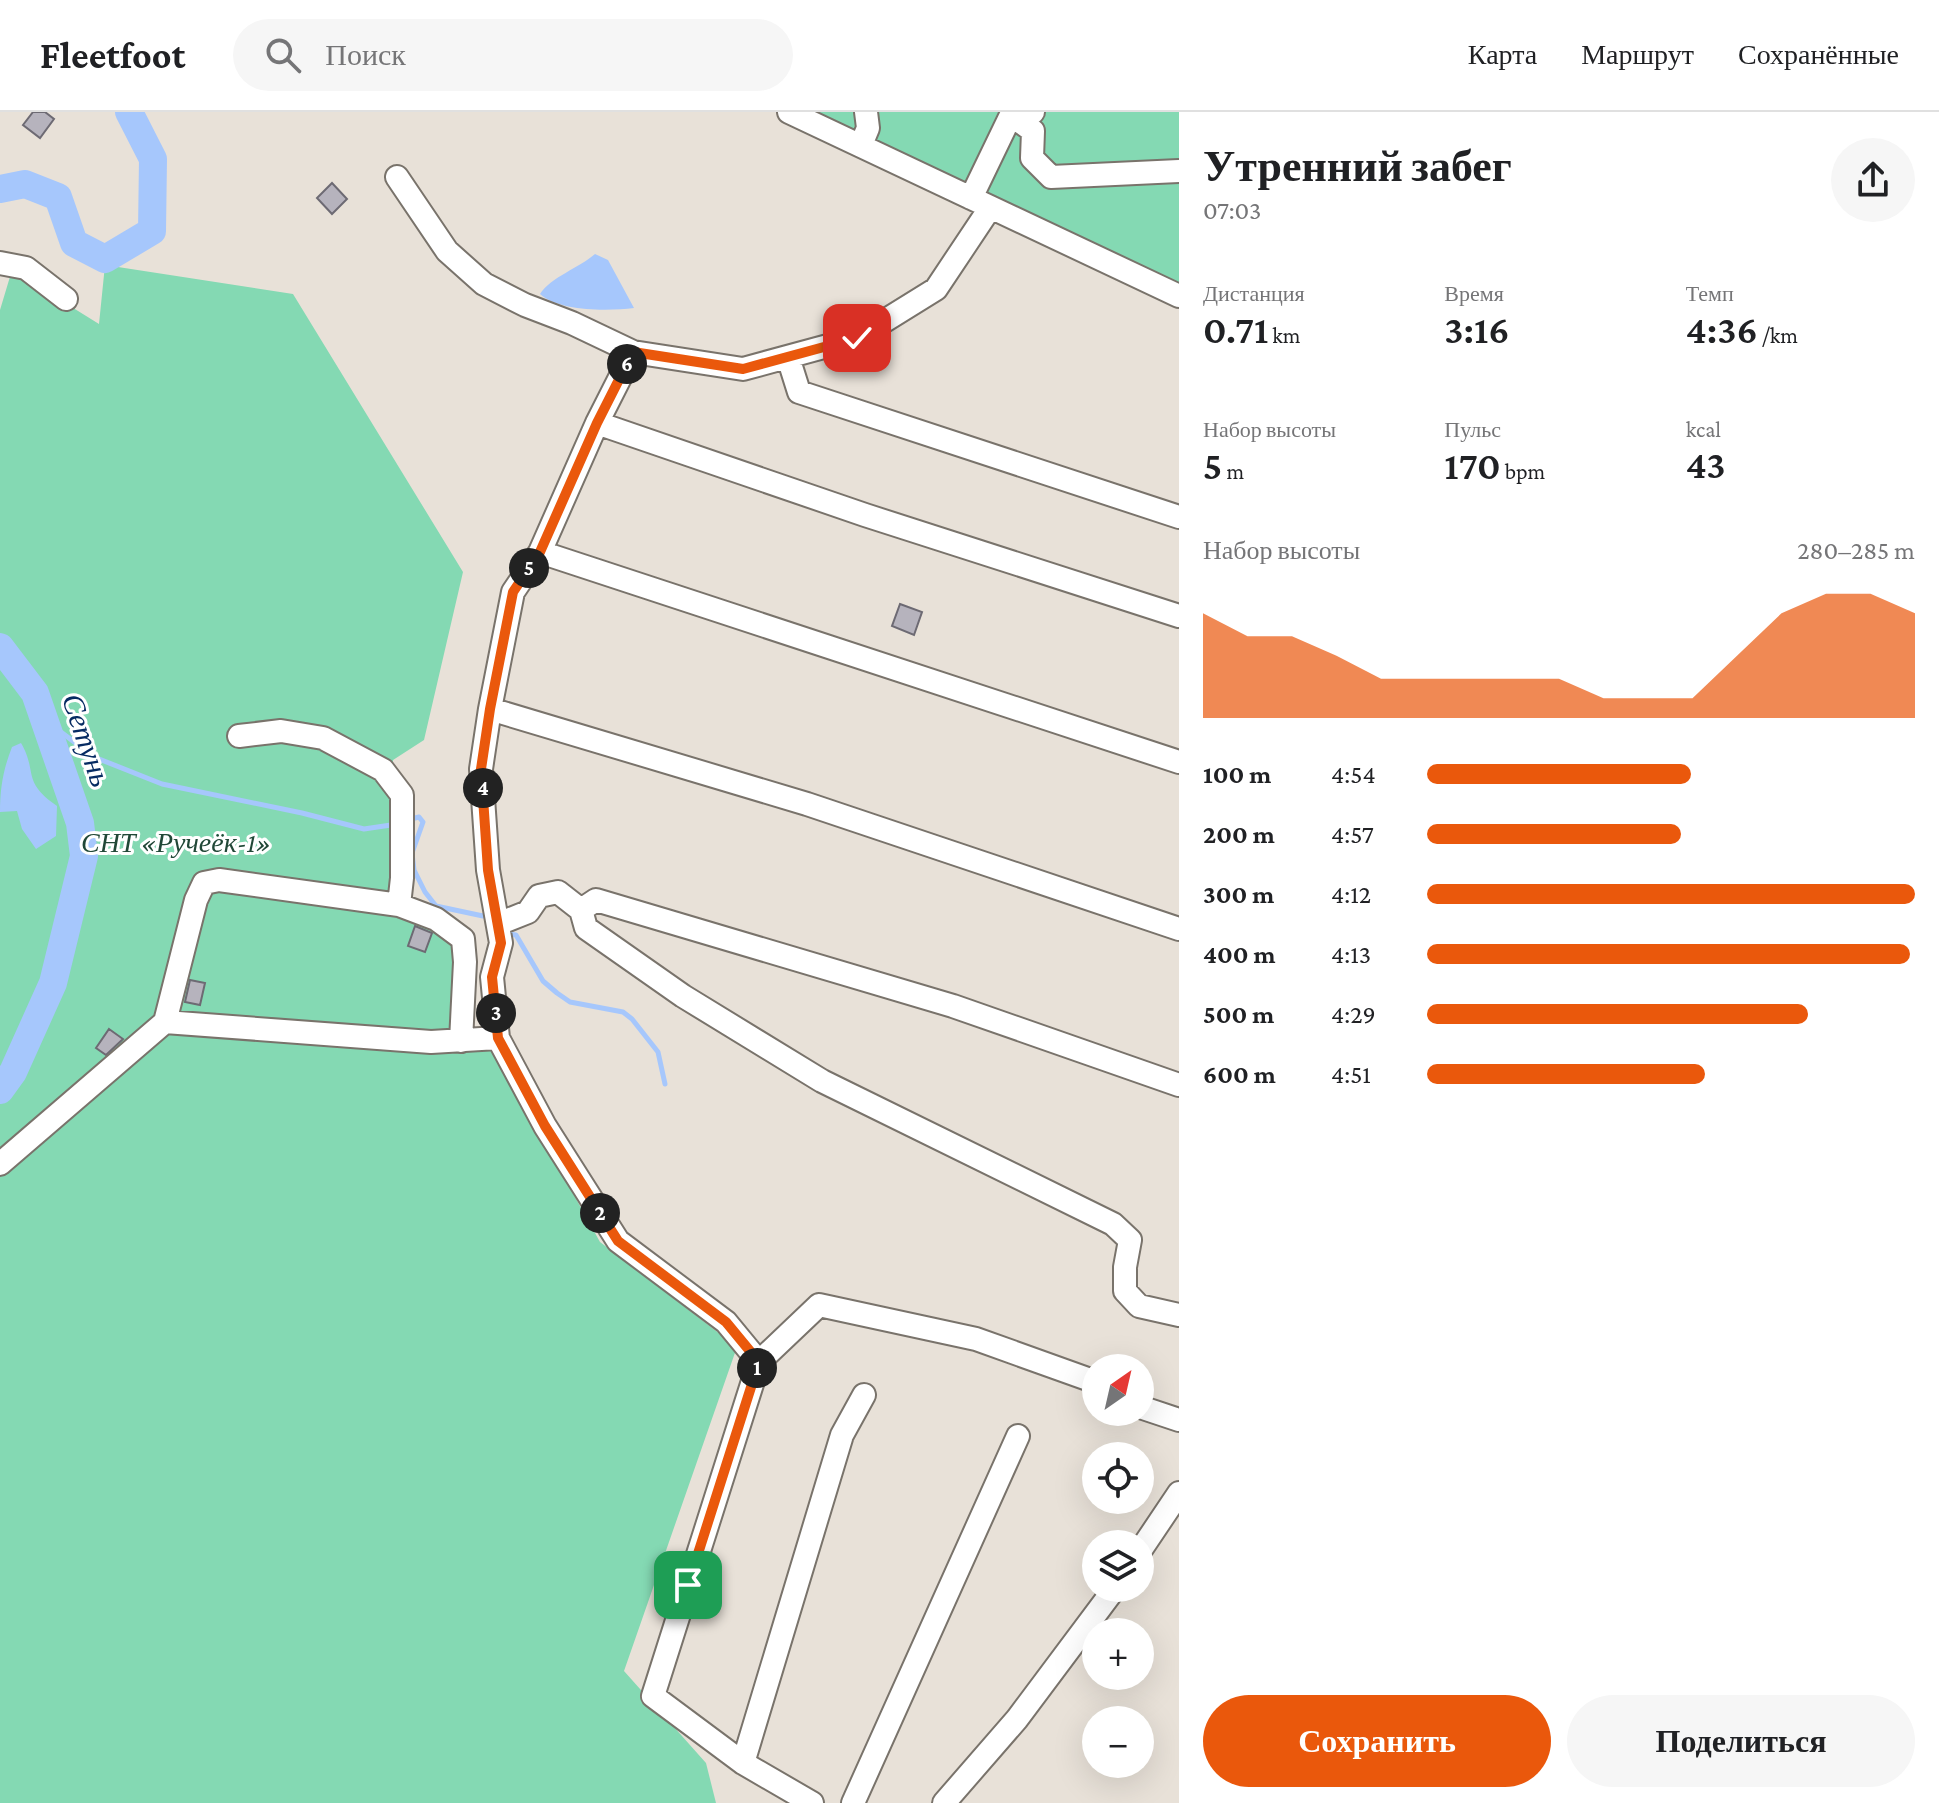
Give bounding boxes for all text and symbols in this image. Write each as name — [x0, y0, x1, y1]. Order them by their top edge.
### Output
search box — [233, 19, 793, 91]
icon: search — [261, 33, 305, 77]
text: Fleetfoot — [40, 34, 185, 76]
text: Поиск — [325, 38, 406, 71]
text: Карта — [1468, 39, 1537, 70]
text: Маршрут — [1581, 39, 1694, 70]
text: Сохранённые — [1738, 39, 1899, 70]
button: share — [1831, 138, 1915, 222]
text: Утренний забег — [1203, 142, 1512, 190]
text: 07:03 — [1203, 196, 1261, 225]
text: Дистанция — [1203, 281, 1305, 306]
text: Время — [1444, 281, 1504, 306]
text: Темп — [1686, 281, 1734, 306]
pin — [823, 304, 891, 372]
text: 0.71 — [1203, 307, 1268, 352]
text: 3:16 — [1444, 307, 1510, 352]
text: 4:36 — [1686, 307, 1758, 352]
icon: check — [835, 316, 879, 360]
text: km — [1268, 323, 1301, 348]
text: /km — [1758, 323, 1798, 348]
pin: 6 — [607, 344, 647, 384]
text: 6 — [621, 351, 633, 376]
text: Набор высоты — [1203, 417, 1336, 442]
text: Пульс — [1444, 417, 1501, 442]
text: kcal — [1686, 417, 1721, 442]
text: 43 — [1686, 442, 1726, 487]
text: 5 — [1203, 443, 1222, 488]
text: 170 — [1444, 443, 1501, 488]
text: m — [1222, 459, 1244, 484]
text: bpm — [1501, 459, 1545, 484]
text: Набор высоты — [1203, 536, 1360, 565]
text: 280–285 m — [1797, 536, 1915, 565]
pin: 5 — [509, 548, 549, 588]
text: 5 — [524, 555, 534, 580]
water label: Сетунь — [56, 689, 118, 791]
text: 100 m — [1203, 760, 1271, 789]
text: 4:54 — [1331, 760, 1376, 789]
pin: 4 — [463, 768, 503, 808]
text: 4 — [477, 775, 489, 800]
text: 200 m — [1203, 820, 1275, 849]
text: 4:57 — [1331, 820, 1374, 849]
park label: СНТ «Ручеёк-1» — [81, 827, 271, 858]
text: 300 m — [1203, 880, 1274, 909]
text: 4:12 — [1331, 880, 1371, 909]
text: 400 m — [1203, 940, 1276, 969]
text: 4:13 — [1331, 940, 1371, 969]
pin: 3 — [476, 993, 516, 1033]
text: 3 — [491, 1000, 501, 1025]
text: 500 m — [1203, 1000, 1274, 1029]
text: 4:29 — [1331, 1000, 1376, 1029]
text: 600 m — [1203, 1060, 1276, 1089]
text: 4:51 — [1331, 1060, 1371, 1089]
pin: 2 — [580, 1193, 620, 1233]
text: 2 — [594, 1200, 606, 1225]
pin: 1 — [737, 1348, 777, 1388]
north arrow — [1082, 1354, 1154, 1426]
map controls — [1082, 1354, 1154, 1778]
text: 1 — [753, 1355, 761, 1380]
button: locate — [1082, 1442, 1154, 1514]
button: layers — [1082, 1530, 1154, 1602]
pin — [654, 1551, 722, 1619]
icon: arrive — [666, 1563, 710, 1607]
button: + — [1082, 1618, 1154, 1690]
button: Сохранить — [1203, 1695, 1551, 1787]
button: Поделиться — [1567, 1695, 1915, 1787]
button: − — [1082, 1706, 1154, 1778]

